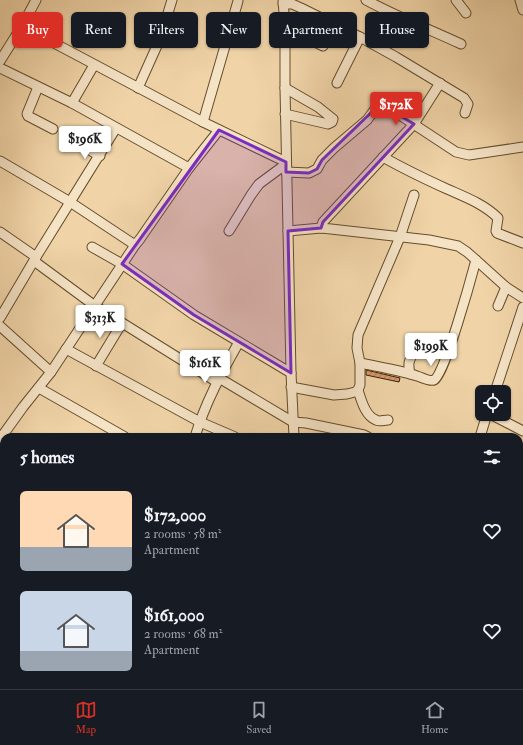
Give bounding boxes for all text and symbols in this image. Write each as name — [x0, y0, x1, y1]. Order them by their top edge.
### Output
chip: Buy — [12, 12, 63, 48]
chip: Rent — [71, 12, 126, 48]
chip: Filters — [134, 12, 198, 48]
chip: New — [206, 12, 261, 48]
chip: Apartment — [269, 12, 357, 48]
chip: House — [365, 12, 429, 48]
pin: $172K — [368, 92, 424, 126]
text: $172K — [379, 97, 413, 113]
pin: $196K — [57, 126, 113, 160]
text: $196K — [68, 131, 102, 147]
pin: $313K — [72, 305, 128, 339]
text: $313K — [84, 310, 116, 326]
pin: $199K — [403, 333, 459, 367]
text: $199K — [414, 338, 448, 354]
pin: $161K — [177, 350, 233, 384]
text: $161K — [189, 355, 221, 371]
map controls — [475, 385, 511, 421]
button: locate — [475, 385, 511, 421]
icon: filters — [481, 446, 503, 468]
text: 5 homes — [20, 447, 74, 468]
text: $172,000 — [144, 505, 206, 526]
icon: home — [52, 507, 100, 555]
icon: heart — [481, 520, 503, 542]
text: 2 rooms · 58 m² — [144, 526, 222, 542]
text: Apartment — [144, 542, 200, 558]
text: $161,000 — [144, 605, 204, 626]
icon: home — [52, 607, 100, 655]
icon: heart — [481, 620, 503, 642]
text: 2 rooms · 68 m² — [144, 626, 222, 642]
text: Apartment — [144, 642, 200, 658]
tab: Map — [75, 699, 97, 736]
tab: Saved — [246, 699, 271, 736]
tab: Home — [421, 699, 448, 736]

